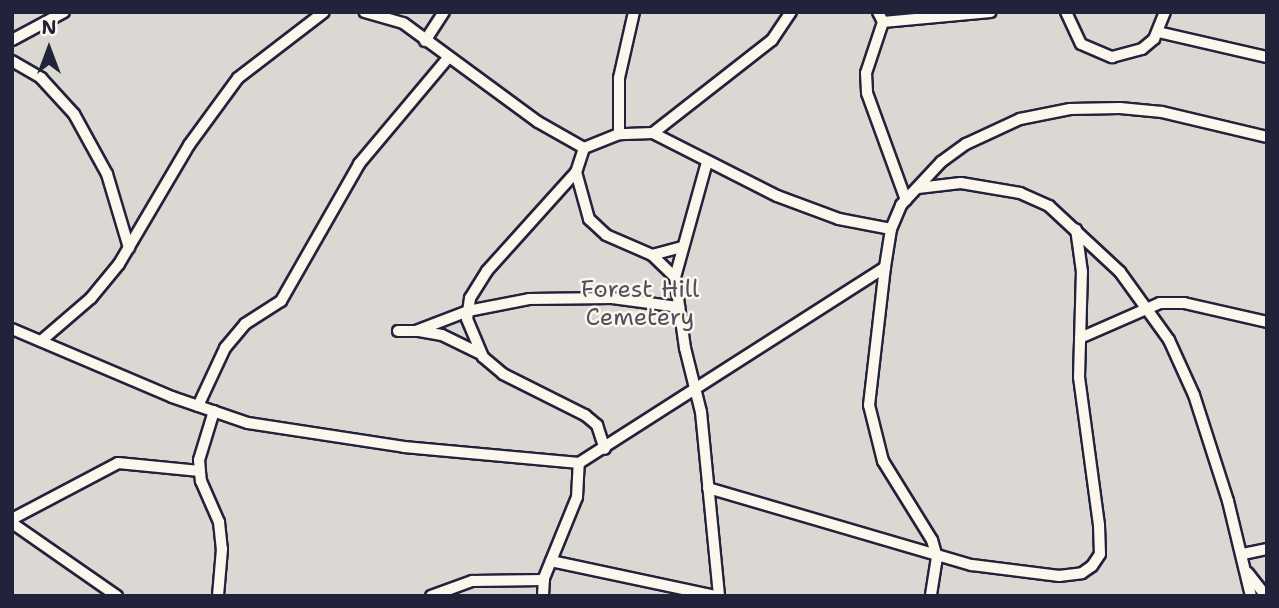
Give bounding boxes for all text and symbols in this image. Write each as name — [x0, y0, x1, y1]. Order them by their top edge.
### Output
north arrow — [14, 14, 84, 84]
text: N — [41, 15, 57, 40]
park label: Forest Hill Cemetery — [581, 276, 699, 332]

